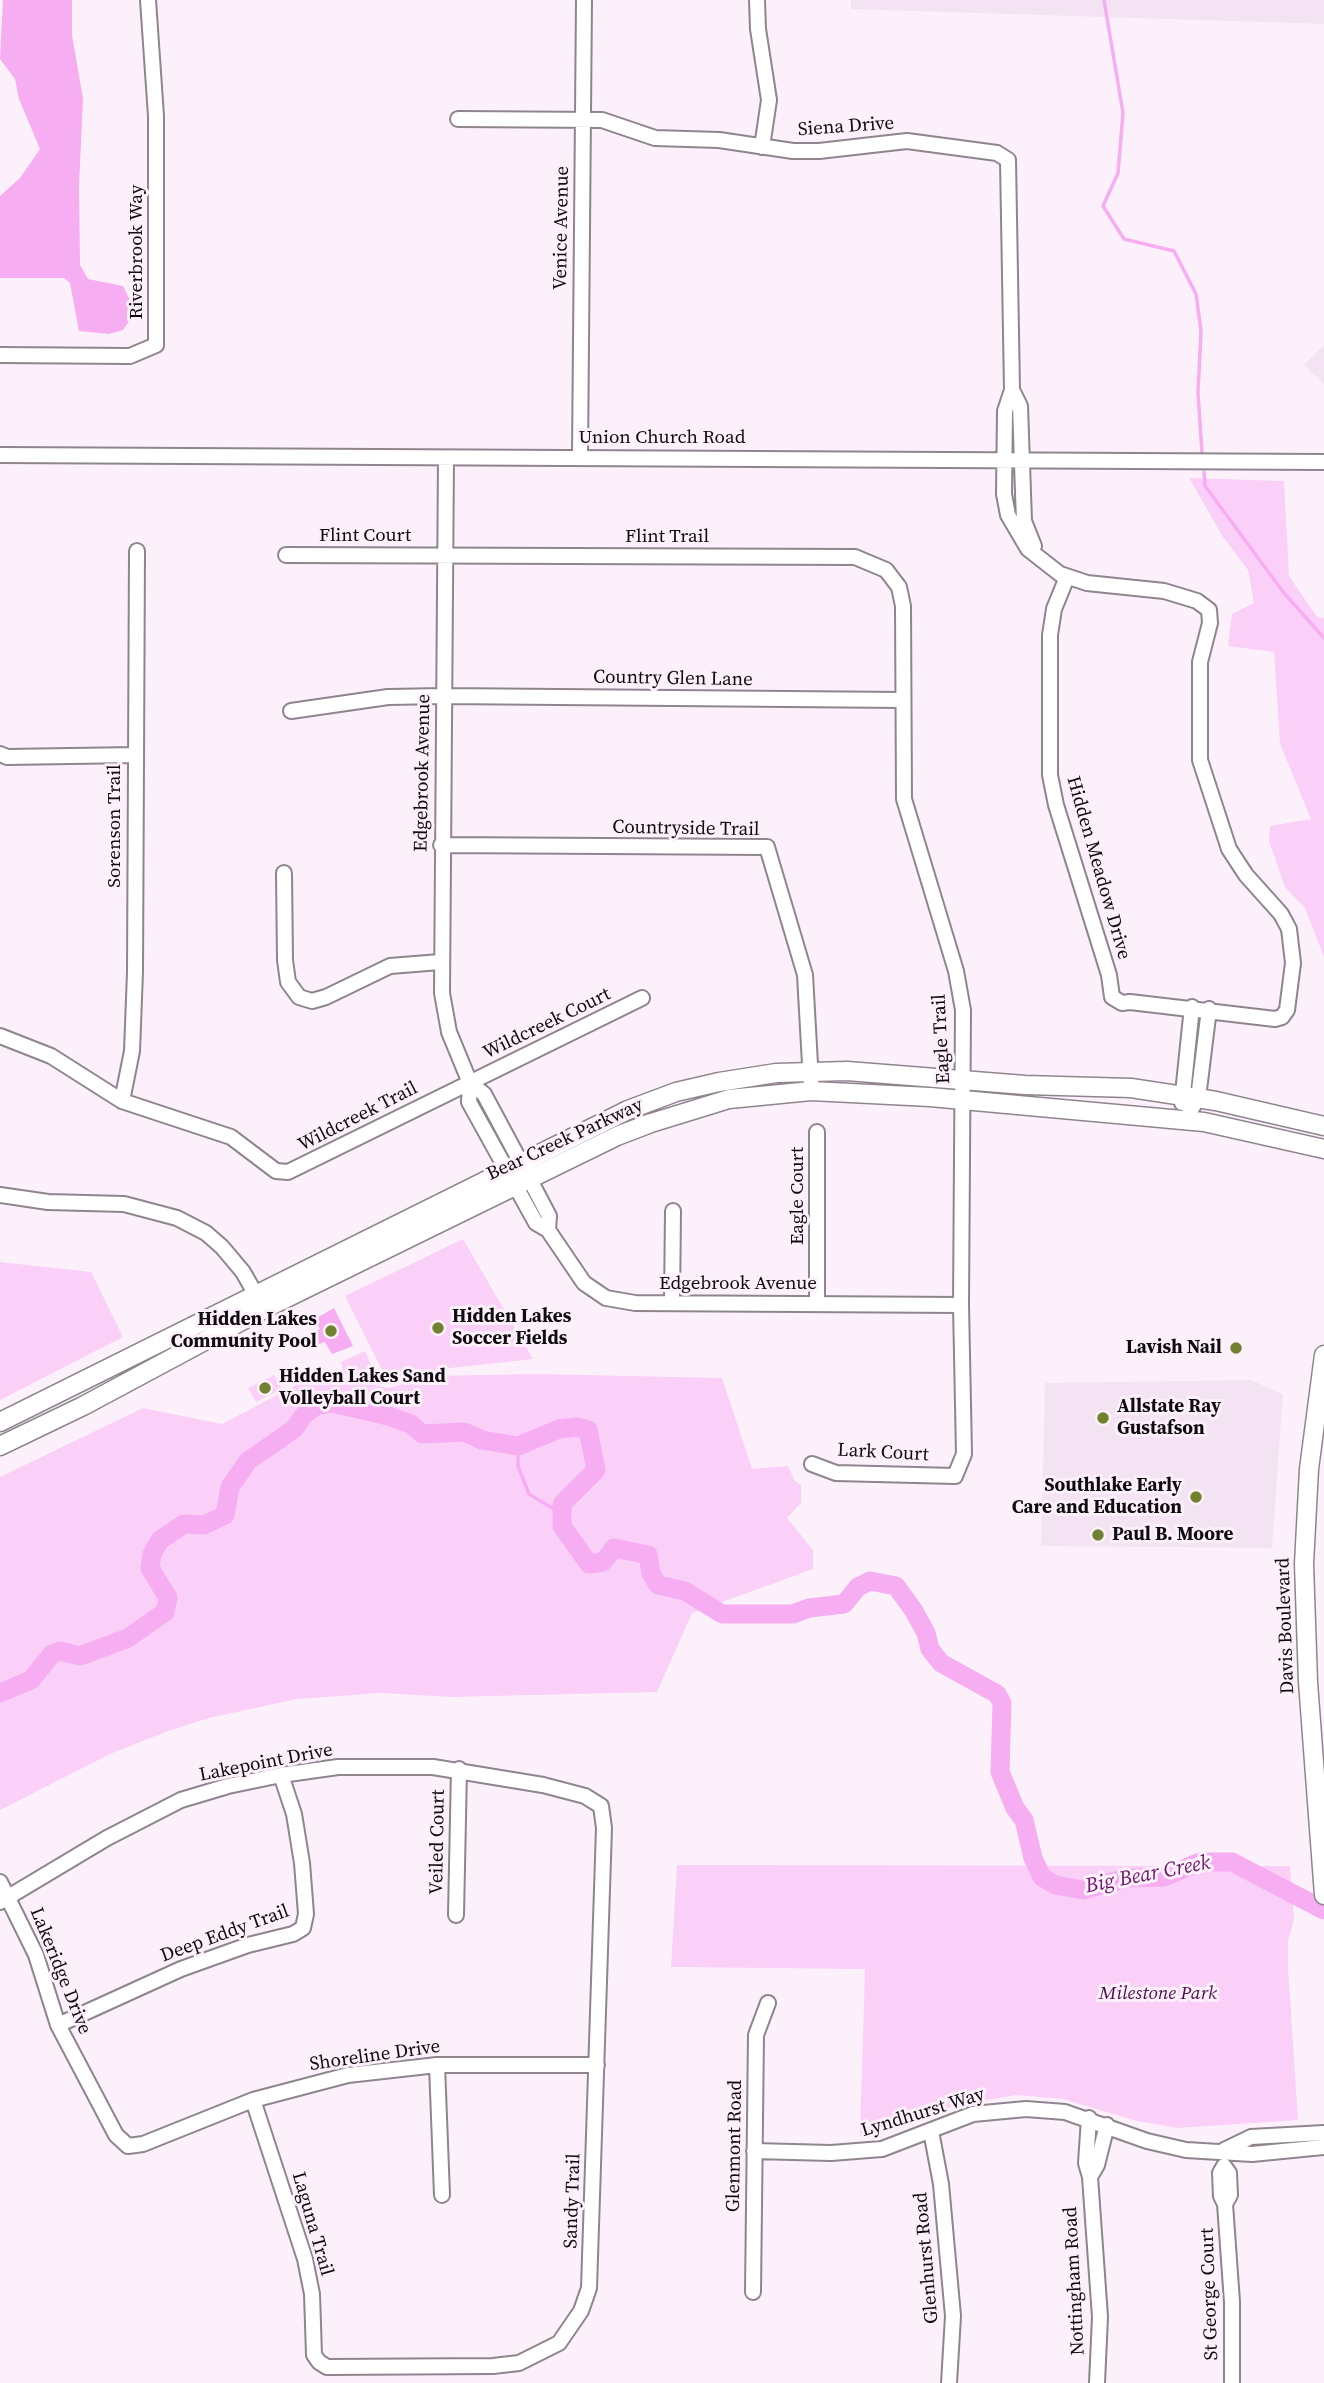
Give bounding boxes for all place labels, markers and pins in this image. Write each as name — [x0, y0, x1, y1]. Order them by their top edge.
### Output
place label: Hidden Lakes Soccer Fields — [452, 1306, 571, 1350]
place label: Hidden Lakes Community Pool — [171, 1309, 317, 1353]
marker: Hidden Lakes Soccer Fields — [430, 1320, 446, 1336]
marker: Hidden Lakes Community Pool — [323, 1323, 339, 1339]
place label: Lavish Nail — [1126, 1337, 1222, 1359]
marker: Lavish Nail — [1228, 1340, 1244, 1356]
place label: Hidden Lakes Sand Volleyball Court — [279, 1366, 446, 1410]
marker: Hidden Lakes Sand Volleyball Court — [257, 1380, 273, 1396]
place label: Allstate Ray Gustafson — [1117, 1396, 1221, 1440]
marker: Allstate Ray Gustafson — [1095, 1410, 1111, 1426]
place label: Southlake Early Care and Education — [1012, 1475, 1182, 1519]
marker: Southlake Early Care and Education — [1188, 1489, 1204, 1505]
place label: Paul B. Moore — [1112, 1524, 1233, 1546]
marker: Paul B. Moore — [1090, 1527, 1106, 1543]

